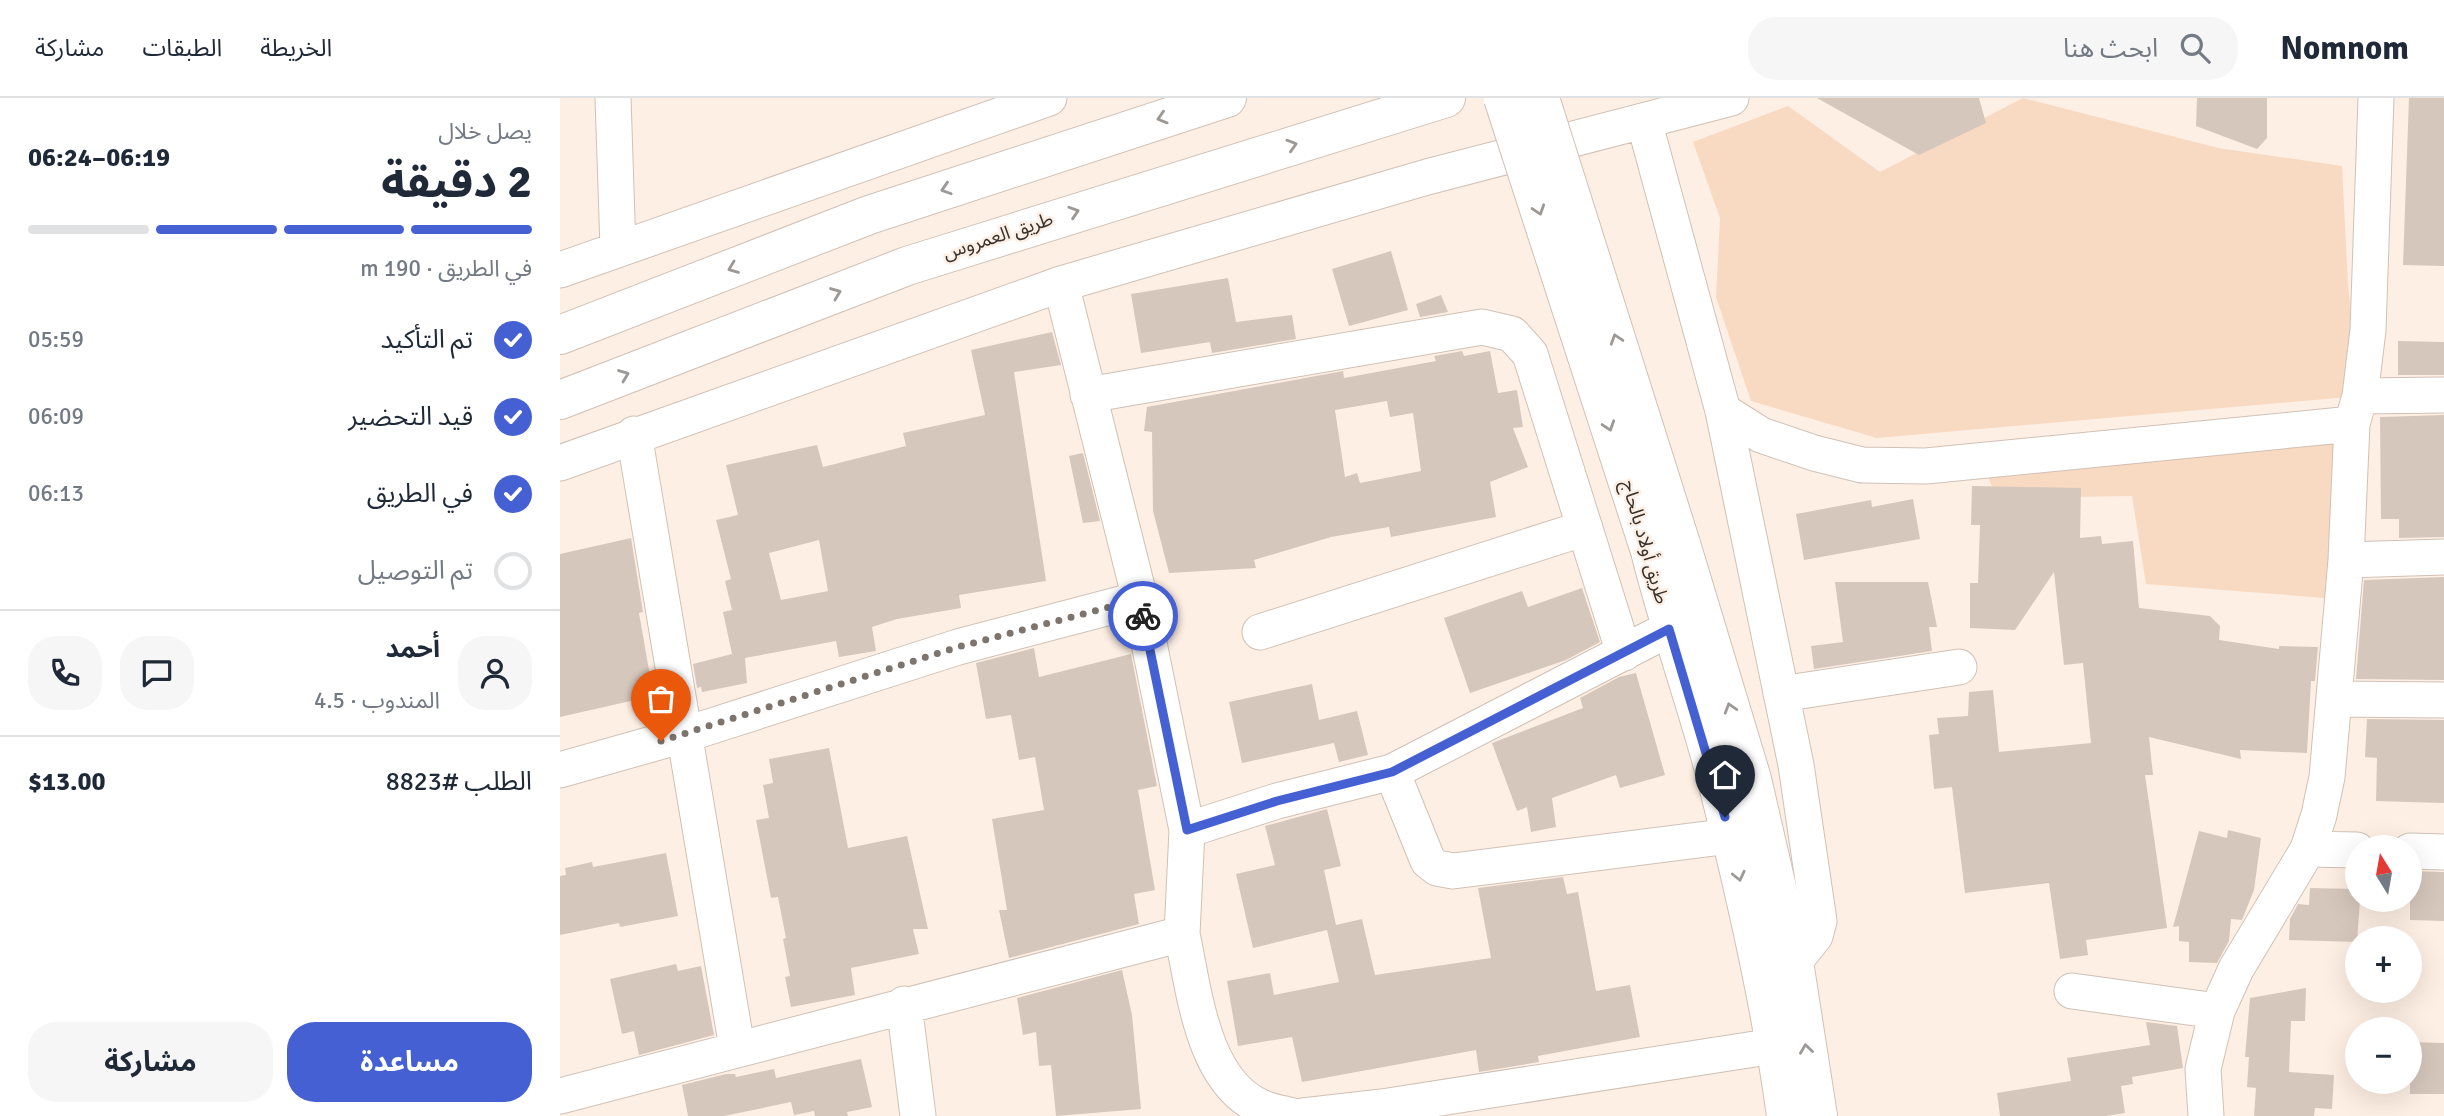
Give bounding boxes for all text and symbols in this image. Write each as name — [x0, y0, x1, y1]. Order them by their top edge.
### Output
search box — [1748, 17, 2238, 80]
text: Nomnom — [2280, 28, 2409, 69]
icon: search — [2176, 29, 2214, 67]
text: مشاركة — [35, 33, 104, 63]
text: الطبقات — [142, 33, 222, 63]
text: الخريطة — [260, 33, 332, 63]
text: ابحث هنا — [2063, 33, 2158, 65]
one-way arrow — [1156, 109, 1168, 124]
text: يصل خلال — [438, 117, 532, 146]
one-way arrow — [1285, 138, 1297, 153]
text: 06:19–06:24 — [28, 142, 170, 174]
text: 2 دقيقة — [381, 154, 532, 210]
one-way arrow — [940, 181, 952, 196]
one-way arrow — [1531, 203, 1545, 215]
one-way arrow — [1068, 206, 1080, 220]
street label: طريق العمروس — [940, 207, 1056, 265]
text: في الطريق · 190 m — [360, 254, 532, 283]
one-way arrow — [727, 259, 739, 273]
one-way arrow — [829, 287, 841, 301]
icon: check — [494, 321, 532, 359]
text: تم التأكيد — [380, 324, 473, 356]
text: 05:59 — [28, 325, 84, 354]
one-way arrow — [1610, 333, 1624, 345]
one-way arrow — [617, 370, 629, 384]
icon: check — [494, 398, 532, 436]
text: قيد التحضير — [348, 401, 473, 433]
text: 06:09 — [28, 402, 84, 431]
one-way arrow — [1601, 420, 1616, 432]
icon: check — [494, 475, 532, 513]
street label: طريق أولاد بالحاج — [1615, 477, 1674, 607]
text: في الطريق — [367, 478, 473, 510]
text: 06:13 — [28, 479, 84, 508]
text: تم التوصيل — [358, 555, 473, 587]
courier — [1108, 581, 1178, 651]
icon: bike — [1124, 597, 1162, 635]
text: أحمد — [386, 633, 440, 665]
button: phone — [28, 636, 102, 710]
button: chat — [120, 636, 194, 710]
button: person — [458, 636, 532, 710]
pin — [631, 669, 691, 741]
icon: bag — [642, 680, 680, 718]
text: المندوب · 4.5 — [314, 686, 440, 715]
one-way arrow — [1724, 702, 1739, 714]
pin — [1695, 745, 1755, 817]
icon: home — [1706, 756, 1744, 794]
text: $13.00 — [28, 766, 106, 798]
text: الطلب #8823 — [386, 766, 532, 798]
north arrow — [2345, 835, 2422, 912]
map controls — [2345, 835, 2422, 1094]
one-way arrow — [1731, 870, 1745, 882]
button: + — [2345, 926, 2422, 1003]
button: − — [2345, 1017, 2422, 1094]
button: مشاركة — [28, 1022, 273, 1102]
button: مساعدة — [287, 1022, 532, 1102]
one-way arrow — [1799, 1043, 1814, 1055]

